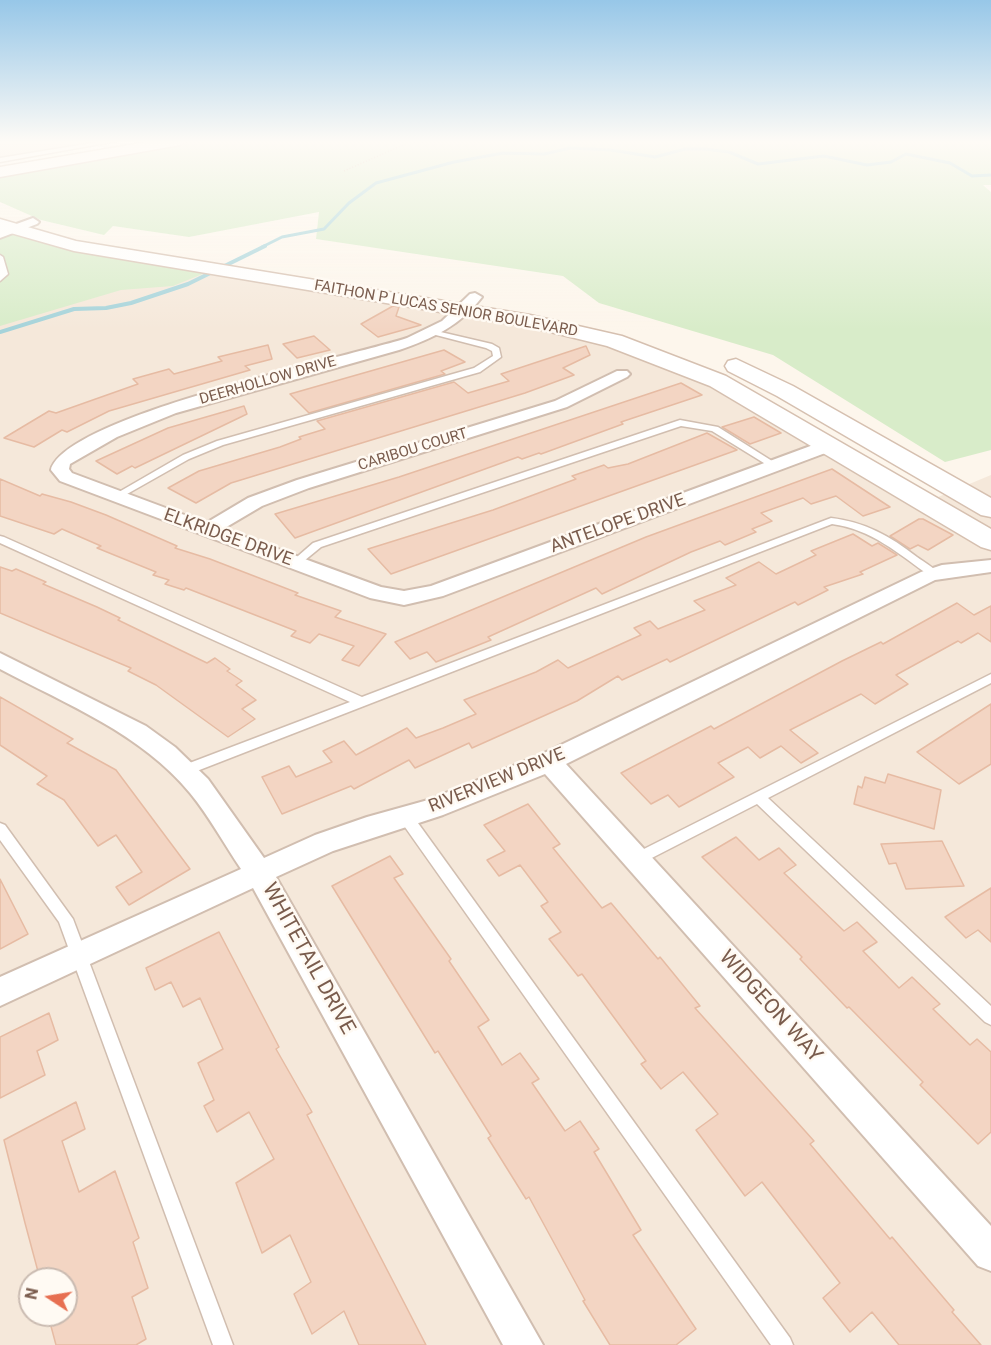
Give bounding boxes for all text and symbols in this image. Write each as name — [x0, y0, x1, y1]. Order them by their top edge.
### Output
street label: FAITHON P LUCAS SENIOR BOULEVARD — [313, 277, 579, 341]
street label: DEERHOLLOW DRIVE — [198, 353, 338, 409]
street label: CARIBOU COURT — [356, 425, 470, 475]
street label: ANTELOPE DRIVE — [547, 490, 689, 558]
street label: ELKRIDGE DRIVE — [161, 505, 295, 571]
street label: RIVERVIEW DRIVE — [426, 744, 568, 818]
street label: WHITETAIL DRIVE — [256, 879, 360, 1039]
street label: WIDGEON WAY — [713, 946, 827, 1068]
north arrow — [18, 1267, 78, 1327]
text: N — [21, 1286, 42, 1301]

